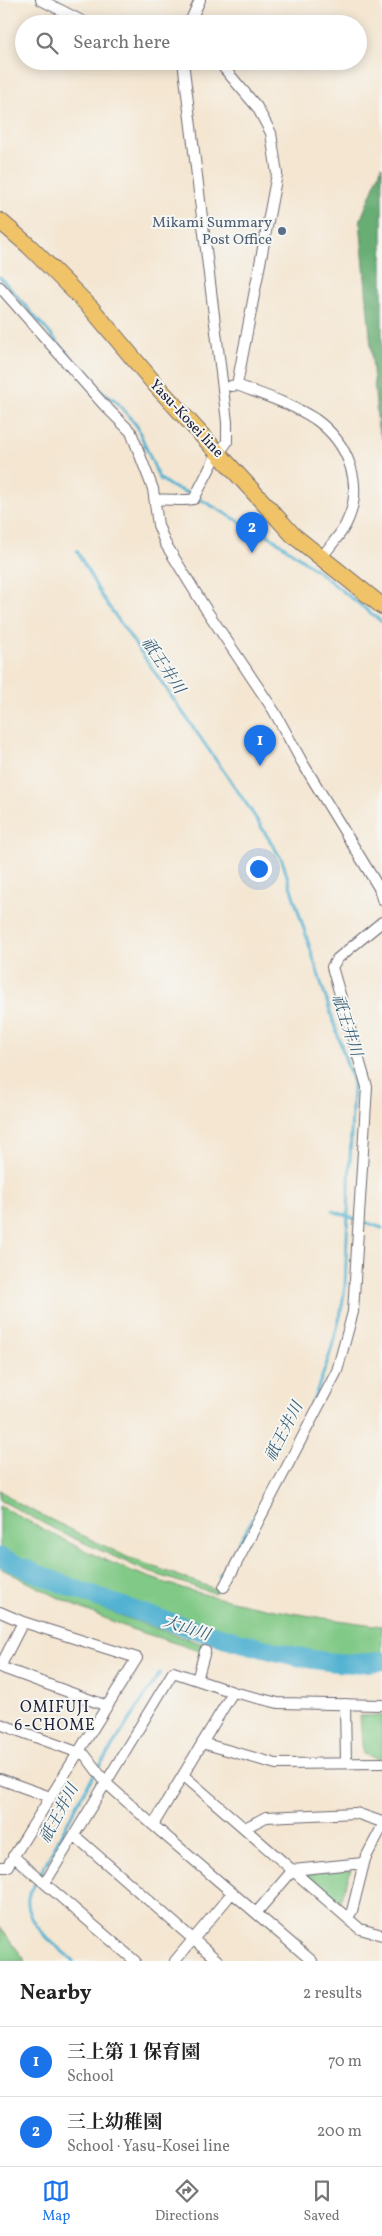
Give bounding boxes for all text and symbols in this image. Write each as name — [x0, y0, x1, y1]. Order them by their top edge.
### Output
search box — [15, 15, 367, 70]
icon: search — [33, 29, 61, 57]
text: Search here — [73, 30, 170, 56]
place label: Mikami Summary Post Office — [152, 213, 272, 251]
marker: Mikami Summary Post Office — [276, 225, 288, 237]
street label: Yasu-Kosei line — [144, 375, 228, 463]
pin: 2 — [236, 512, 268, 553]
water label: 祇王井川 — [135, 633, 190, 700]
pin: 1 — [244, 725, 276, 766]
your location — [246, 856, 272, 882]
water label: 祇王井川 — [326, 992, 367, 1061]
water label: 祇王井川 — [260, 1397, 310, 1465]
water label: 大山川 — [160, 1611, 215, 1647]
district label: OMIFUJI 6-CHOME — [14, 1697, 96, 1737]
water label: 祇王井川 — [35, 1779, 85, 1847]
text: Nearby — [20, 1979, 91, 2008]
text: 2 results — [303, 1983, 362, 2005]
text: 三上第１保育園 — [67, 2040, 200, 2066]
text: 1 — [33, 2051, 39, 2073]
text: 70 m — [328, 2051, 362, 2073]
text: School — [67, 2066, 114, 2088]
text: 三上幼稚園 — [67, 2110, 162, 2136]
text: 2 — [32, 2121, 40, 2143]
text: 200 m — [317, 2121, 362, 2143]
text: School · Yasu-Kosei line — [67, 2136, 230, 2158]
tab: Map — [42, 2177, 70, 2226]
tab: Directions — [155, 2177, 219, 2226]
tab: Saved — [304, 2177, 340, 2226]

